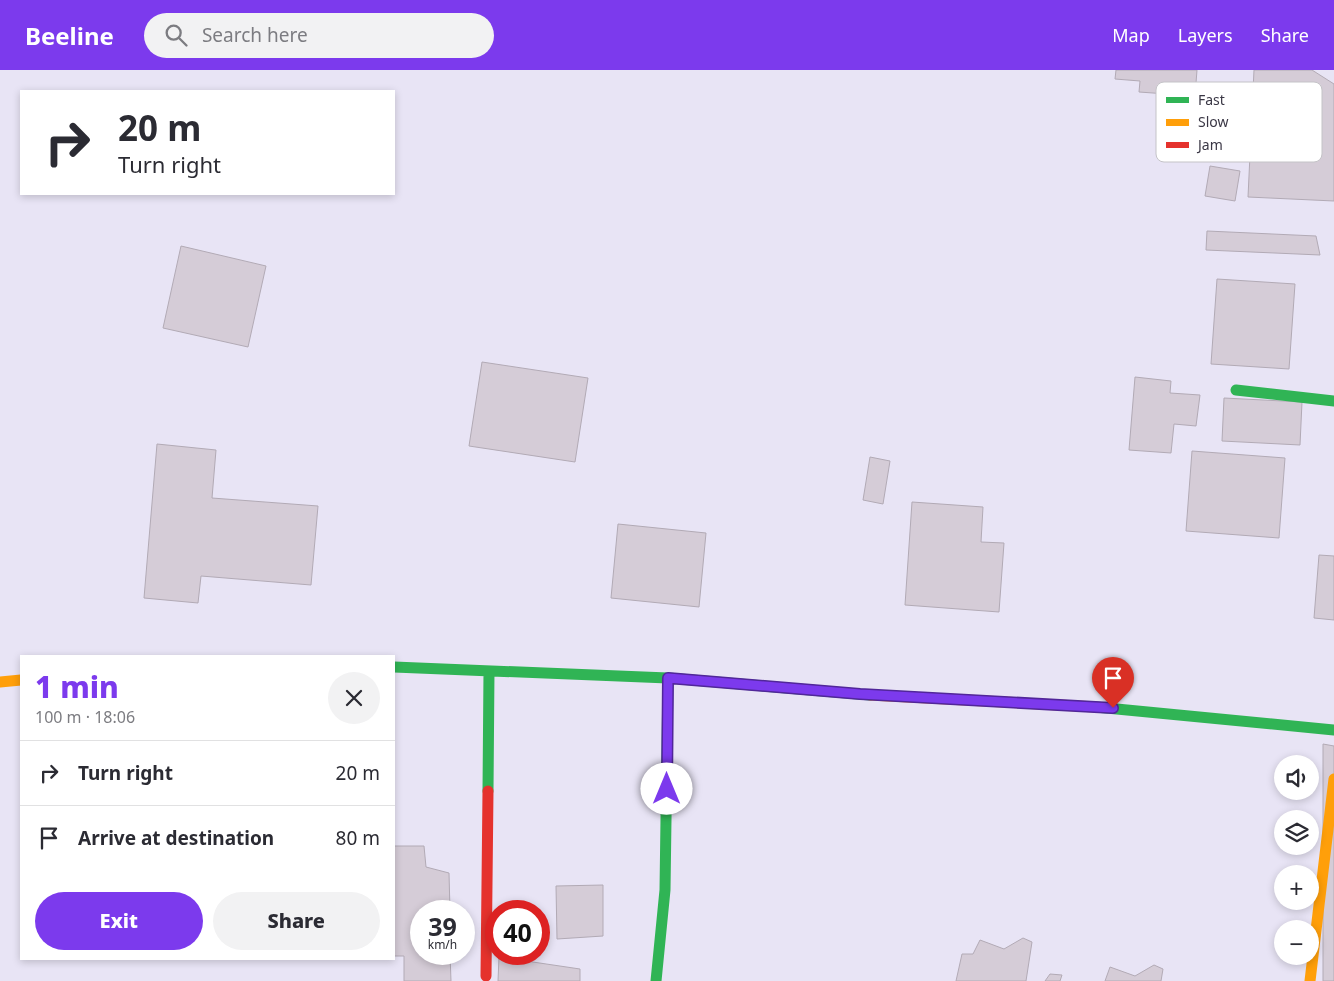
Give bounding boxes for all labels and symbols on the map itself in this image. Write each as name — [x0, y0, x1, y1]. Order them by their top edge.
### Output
legend — [1156, 82, 1322, 162]
text: Fast — [1198, 90, 1225, 109]
text: Slow — [1198, 112, 1229, 131]
text: Jam — [1196, 135, 1223, 154]
pin — [1092, 657, 1134, 708]
position arrow — [640, 762, 692, 814]
speed limit sign: 40 — [485, 900, 550, 965]

